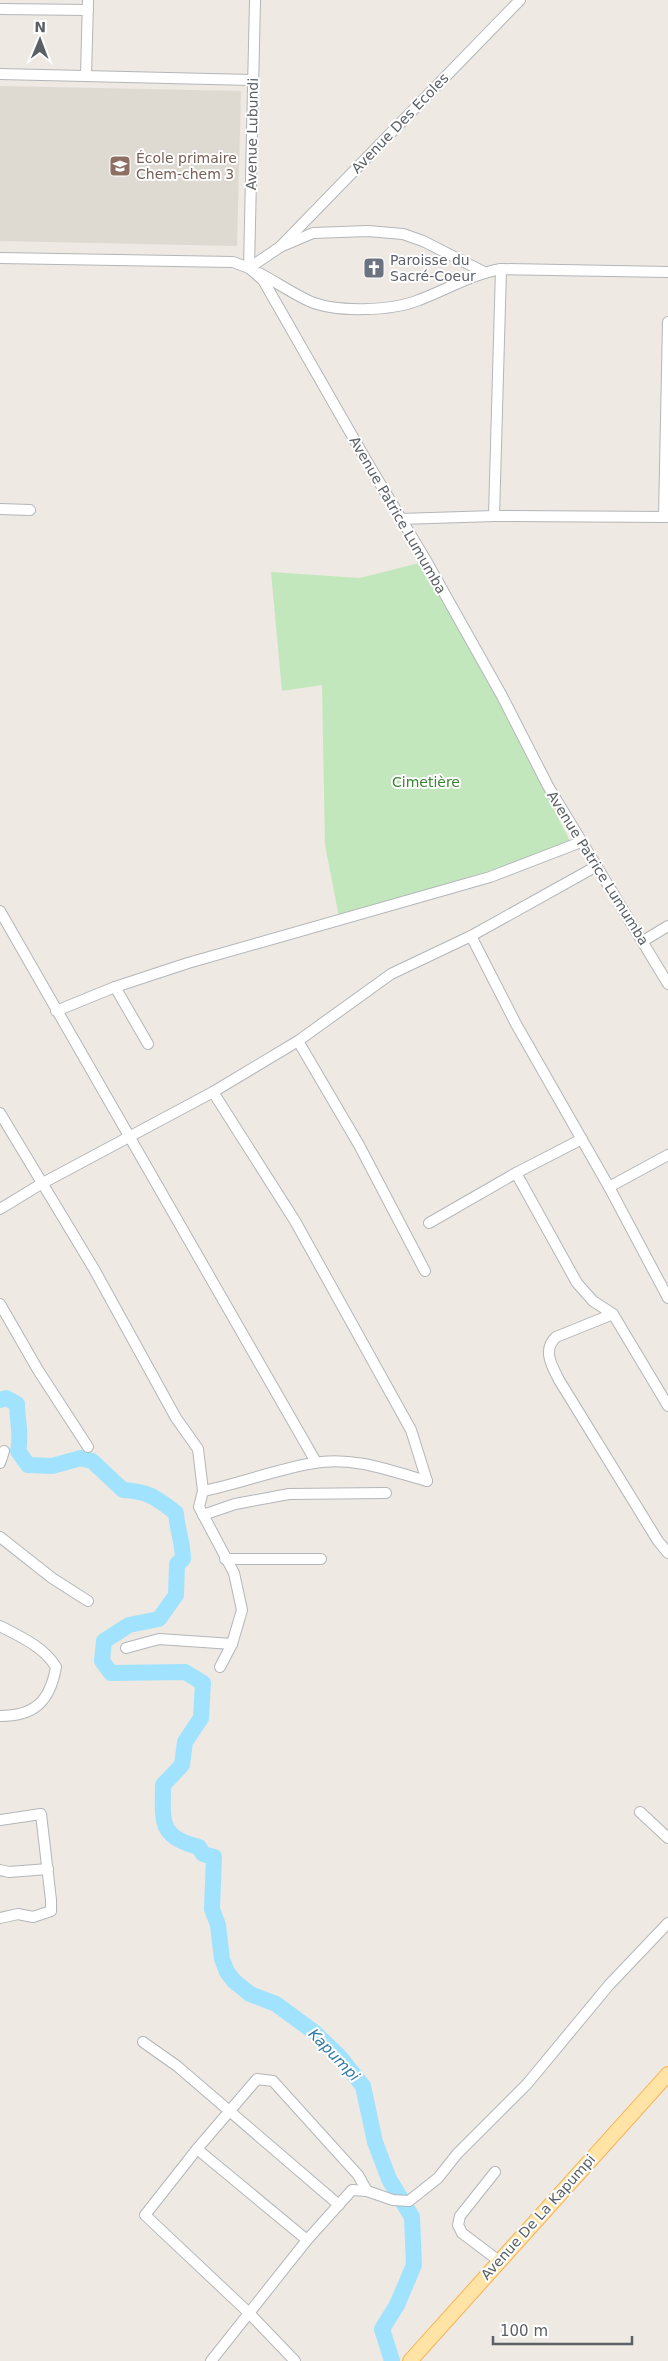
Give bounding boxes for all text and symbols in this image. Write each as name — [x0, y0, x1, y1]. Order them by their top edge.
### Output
north arrow — [15, 15, 65, 65]
text: N — [34, 19, 46, 35]
street label: Avenue Des Ecoles — [348, 70, 452, 176]
street label: Avenue Lubundi — [243, 78, 261, 190]
place label: École primaire Chem-chem 3 — [136, 150, 237, 182]
school or university icon: École primaire Chem-chem 3 — [108, 154, 132, 178]
place label: Paroisse du Sacré-Coeur — [390, 252, 476, 284]
church icon: Paroisse du Sacré-Coeur — [362, 256, 386, 280]
street label: Avenue Patrice Lumumba — [346, 434, 450, 596]
park label: Cimetière — [392, 774, 460, 790]
street label: Avenue Patrice Lumumba — [544, 788, 652, 948]
water label: Kapumpi — [305, 2025, 364, 2086]
street label: Avenue De La Kapumpi — [478, 2151, 598, 2283]
scale bar — [493, 2314, 632, 2346]
text: 100 m — [500, 2322, 548, 2340]

